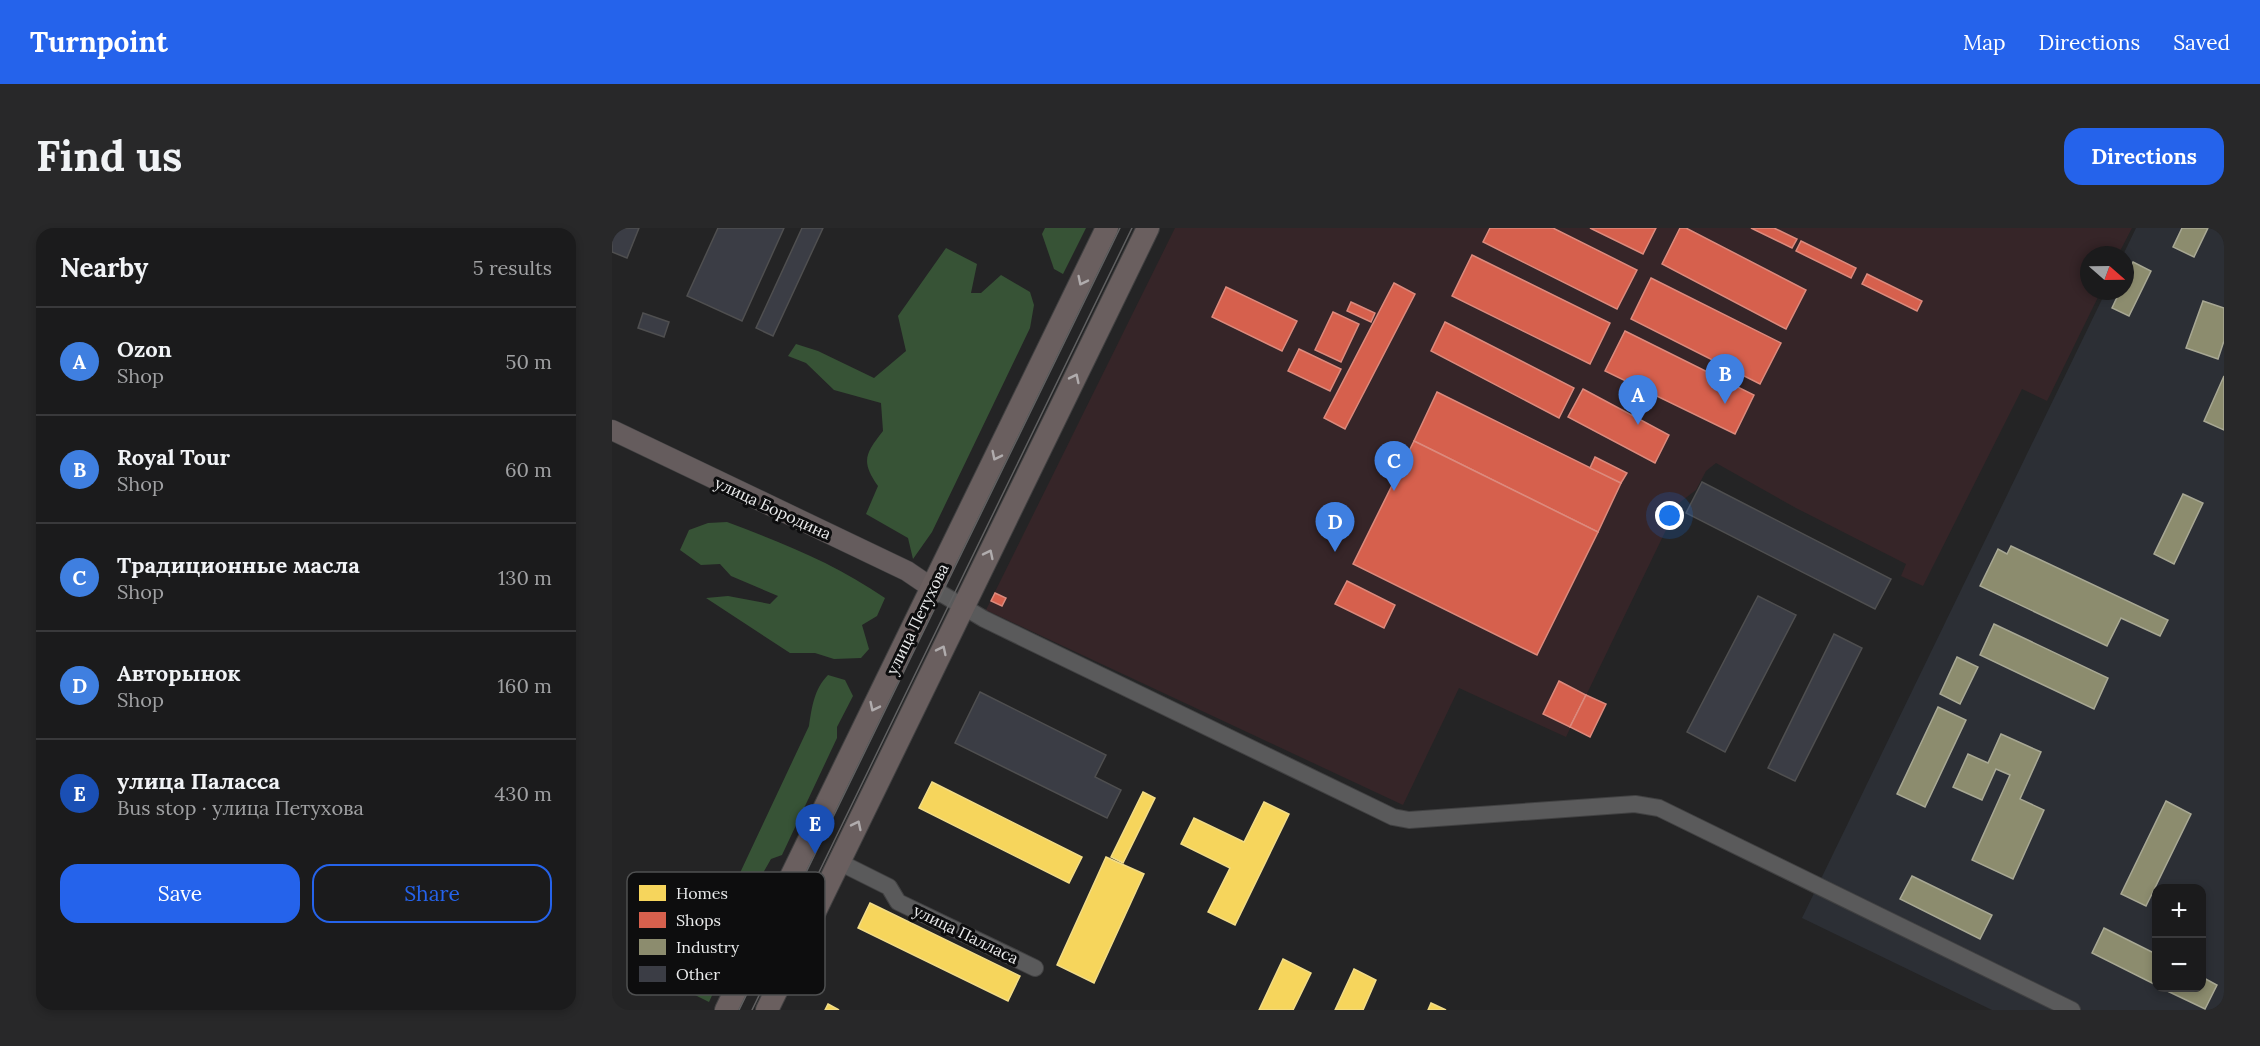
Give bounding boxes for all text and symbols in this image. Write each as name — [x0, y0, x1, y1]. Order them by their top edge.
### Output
text: Turnpoint — [30, 24, 168, 60]
text: Map — [1963, 29, 2006, 56]
text: Directions — [2039, 29, 2140, 56]
text: Saved — [2173, 29, 2230, 56]
button: Directions — [2064, 128, 2224, 185]
text: Find us — [36, 129, 182, 183]
north arrow — [2080, 246, 2134, 300]
text: Nearby — [60, 251, 148, 284]
text: 5 results — [473, 255, 552, 280]
one-way arrow — [1077, 274, 1089, 285]
text: Ozon — [117, 335, 172, 363]
text: A — [73, 349, 86, 374]
text: 50 m — [506, 349, 552, 374]
pin: B — [1706, 354, 1744, 404]
text: Shop — [117, 363, 164, 388]
one-way arrow — [1067, 374, 1079, 385]
pin: A — [1618, 376, 1658, 425]
pin: C — [1374, 442, 1414, 491]
text: Royal Tour — [117, 443, 230, 471]
one-way arrow — [992, 449, 1003, 460]
text: B — [73, 457, 86, 482]
text: 60 m — [505, 457, 552, 482]
text: Shop — [117, 471, 164, 496]
street label: улица Бородина — [712, 472, 834, 544]
your location — [1655, 501, 1684, 530]
pin: D — [1316, 502, 1354, 552]
one-way arrow — [982, 549, 994, 560]
text: Традиционные масла — [117, 551, 360, 579]
street label: улица Петухова — [881, 560, 953, 678]
text: C — [73, 565, 86, 590]
text: 130 m — [498, 565, 552, 590]
text: Shop — [117, 579, 164, 604]
one-way arrow — [935, 645, 947, 656]
text: Авторынок — [117, 659, 241, 687]
text: D — [72, 673, 87, 698]
text: 160 m — [498, 673, 552, 698]
text: Shop — [117, 687, 164, 712]
one-way arrow — [869, 700, 881, 711]
text: улица Паласса — [117, 767, 280, 795]
text: E — [73, 781, 86, 806]
text: 430 m — [494, 781, 552, 806]
text: Bus stop · улица Петухова — [117, 795, 364, 820]
pin: E — [796, 804, 834, 854]
one-way arrow — [849, 821, 861, 832]
button: Save — [60, 864, 300, 923]
button: Share — [312, 864, 552, 923]
legend — [627, 872, 825, 995]
text: Homes — [676, 883, 728, 903]
map controls — [2152, 884, 2206, 992]
button: + — [2152, 884, 2206, 938]
street label: улица Палласа — [910, 900, 1022, 968]
text: Shops — [676, 910, 721, 930]
text: Industry — [676, 937, 740, 957]
button: − — [2152, 938, 2206, 992]
text: Other — [676, 964, 720, 984]

